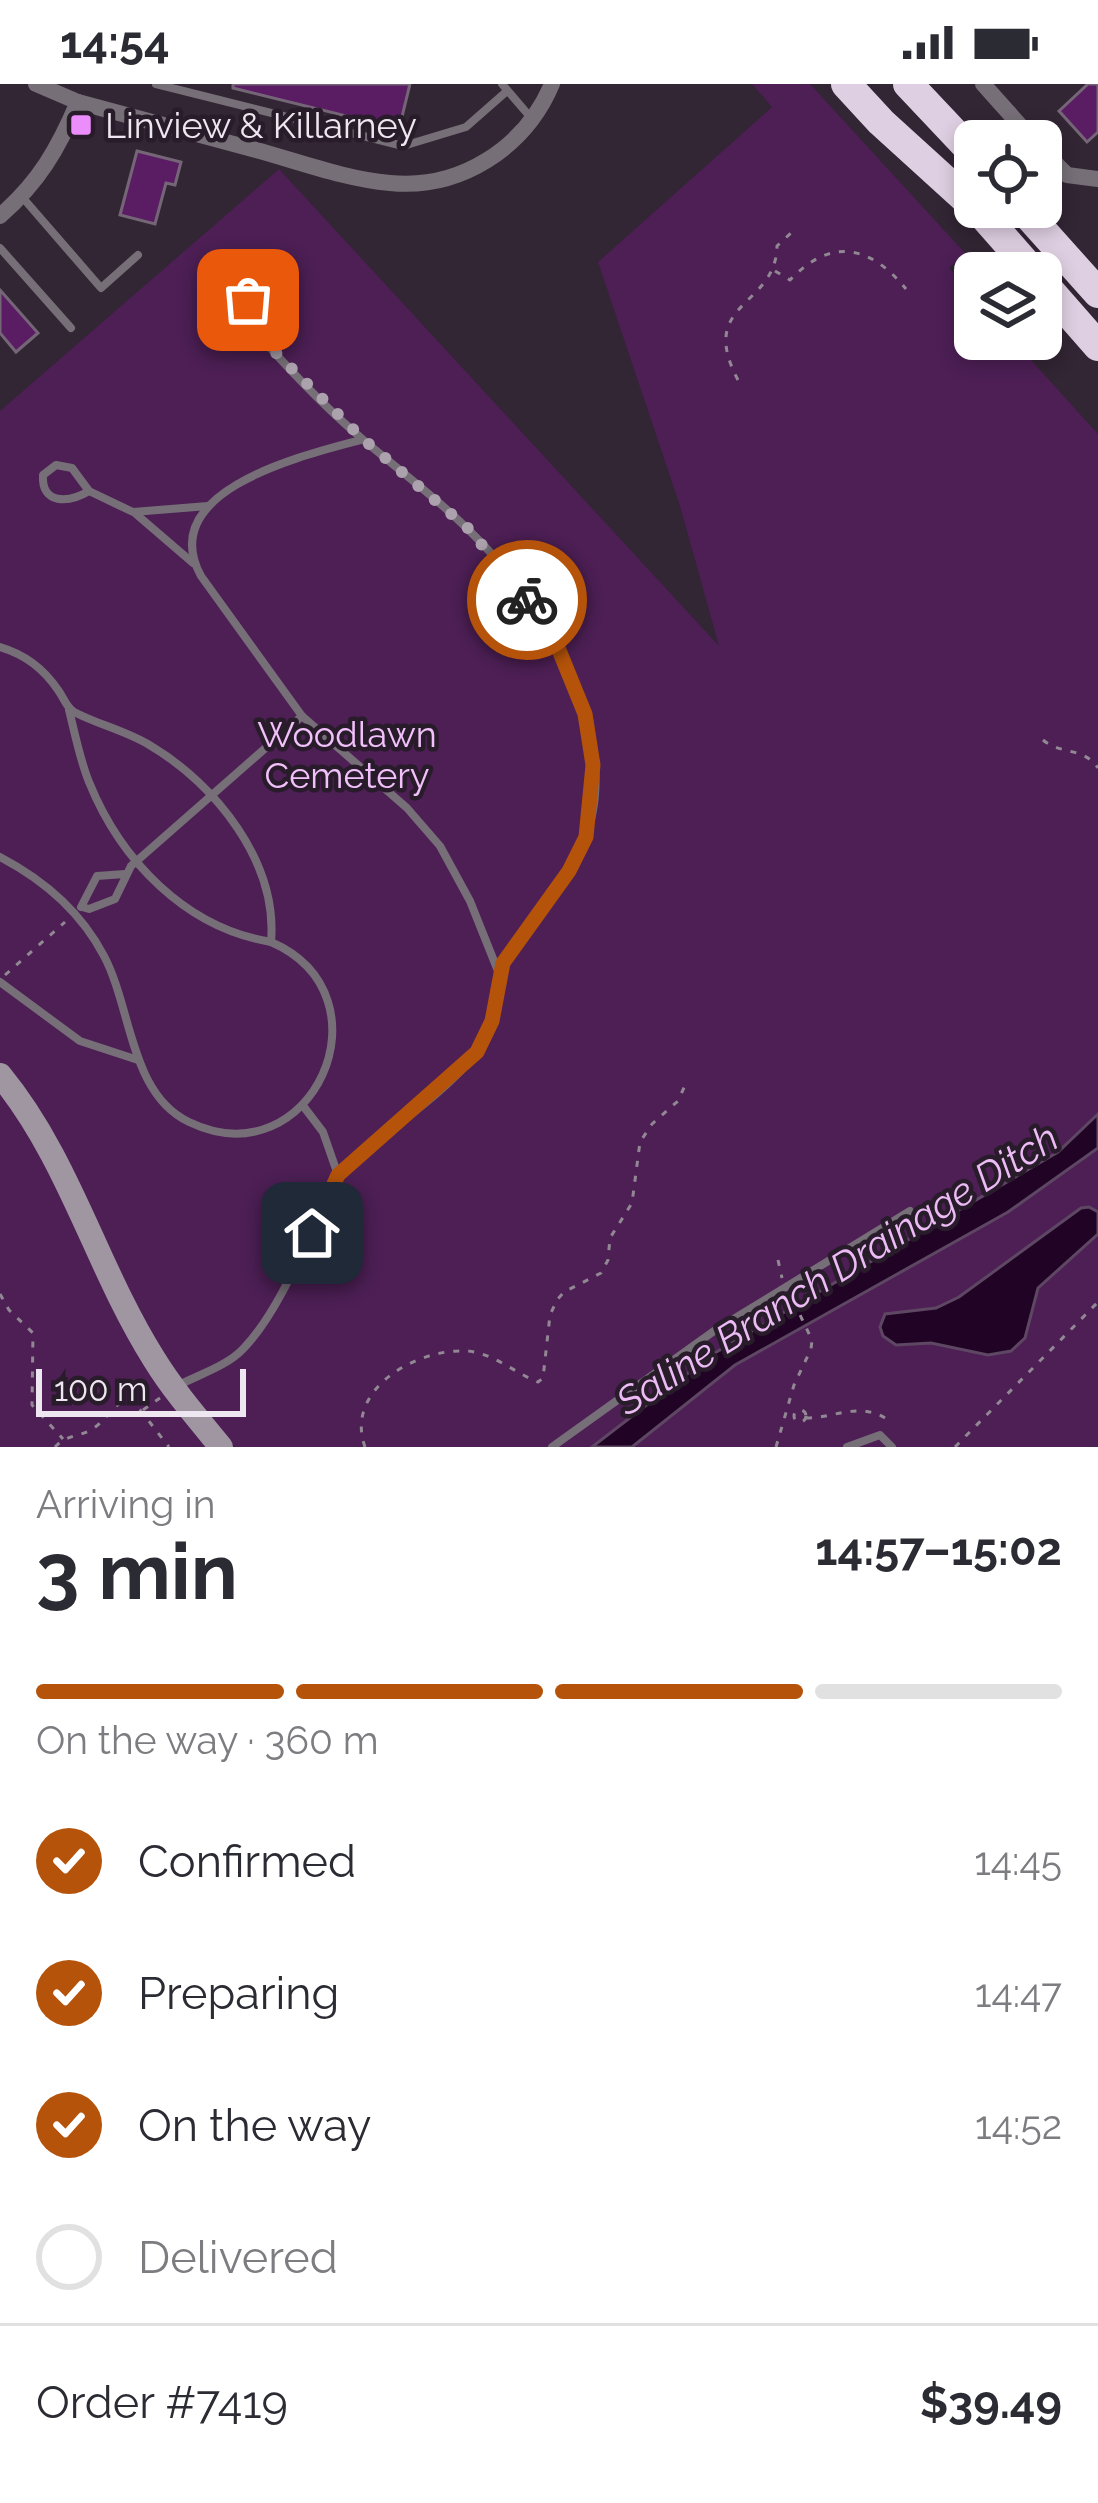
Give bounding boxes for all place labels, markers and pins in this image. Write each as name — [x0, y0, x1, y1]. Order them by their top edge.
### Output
place label: Linview & Killarney — [105, 104, 417, 146]
marker: Linview & Killarney — [68, 112, 94, 138]
pin — [197, 249, 299, 351]
pin — [261, 1182, 363, 1284]

